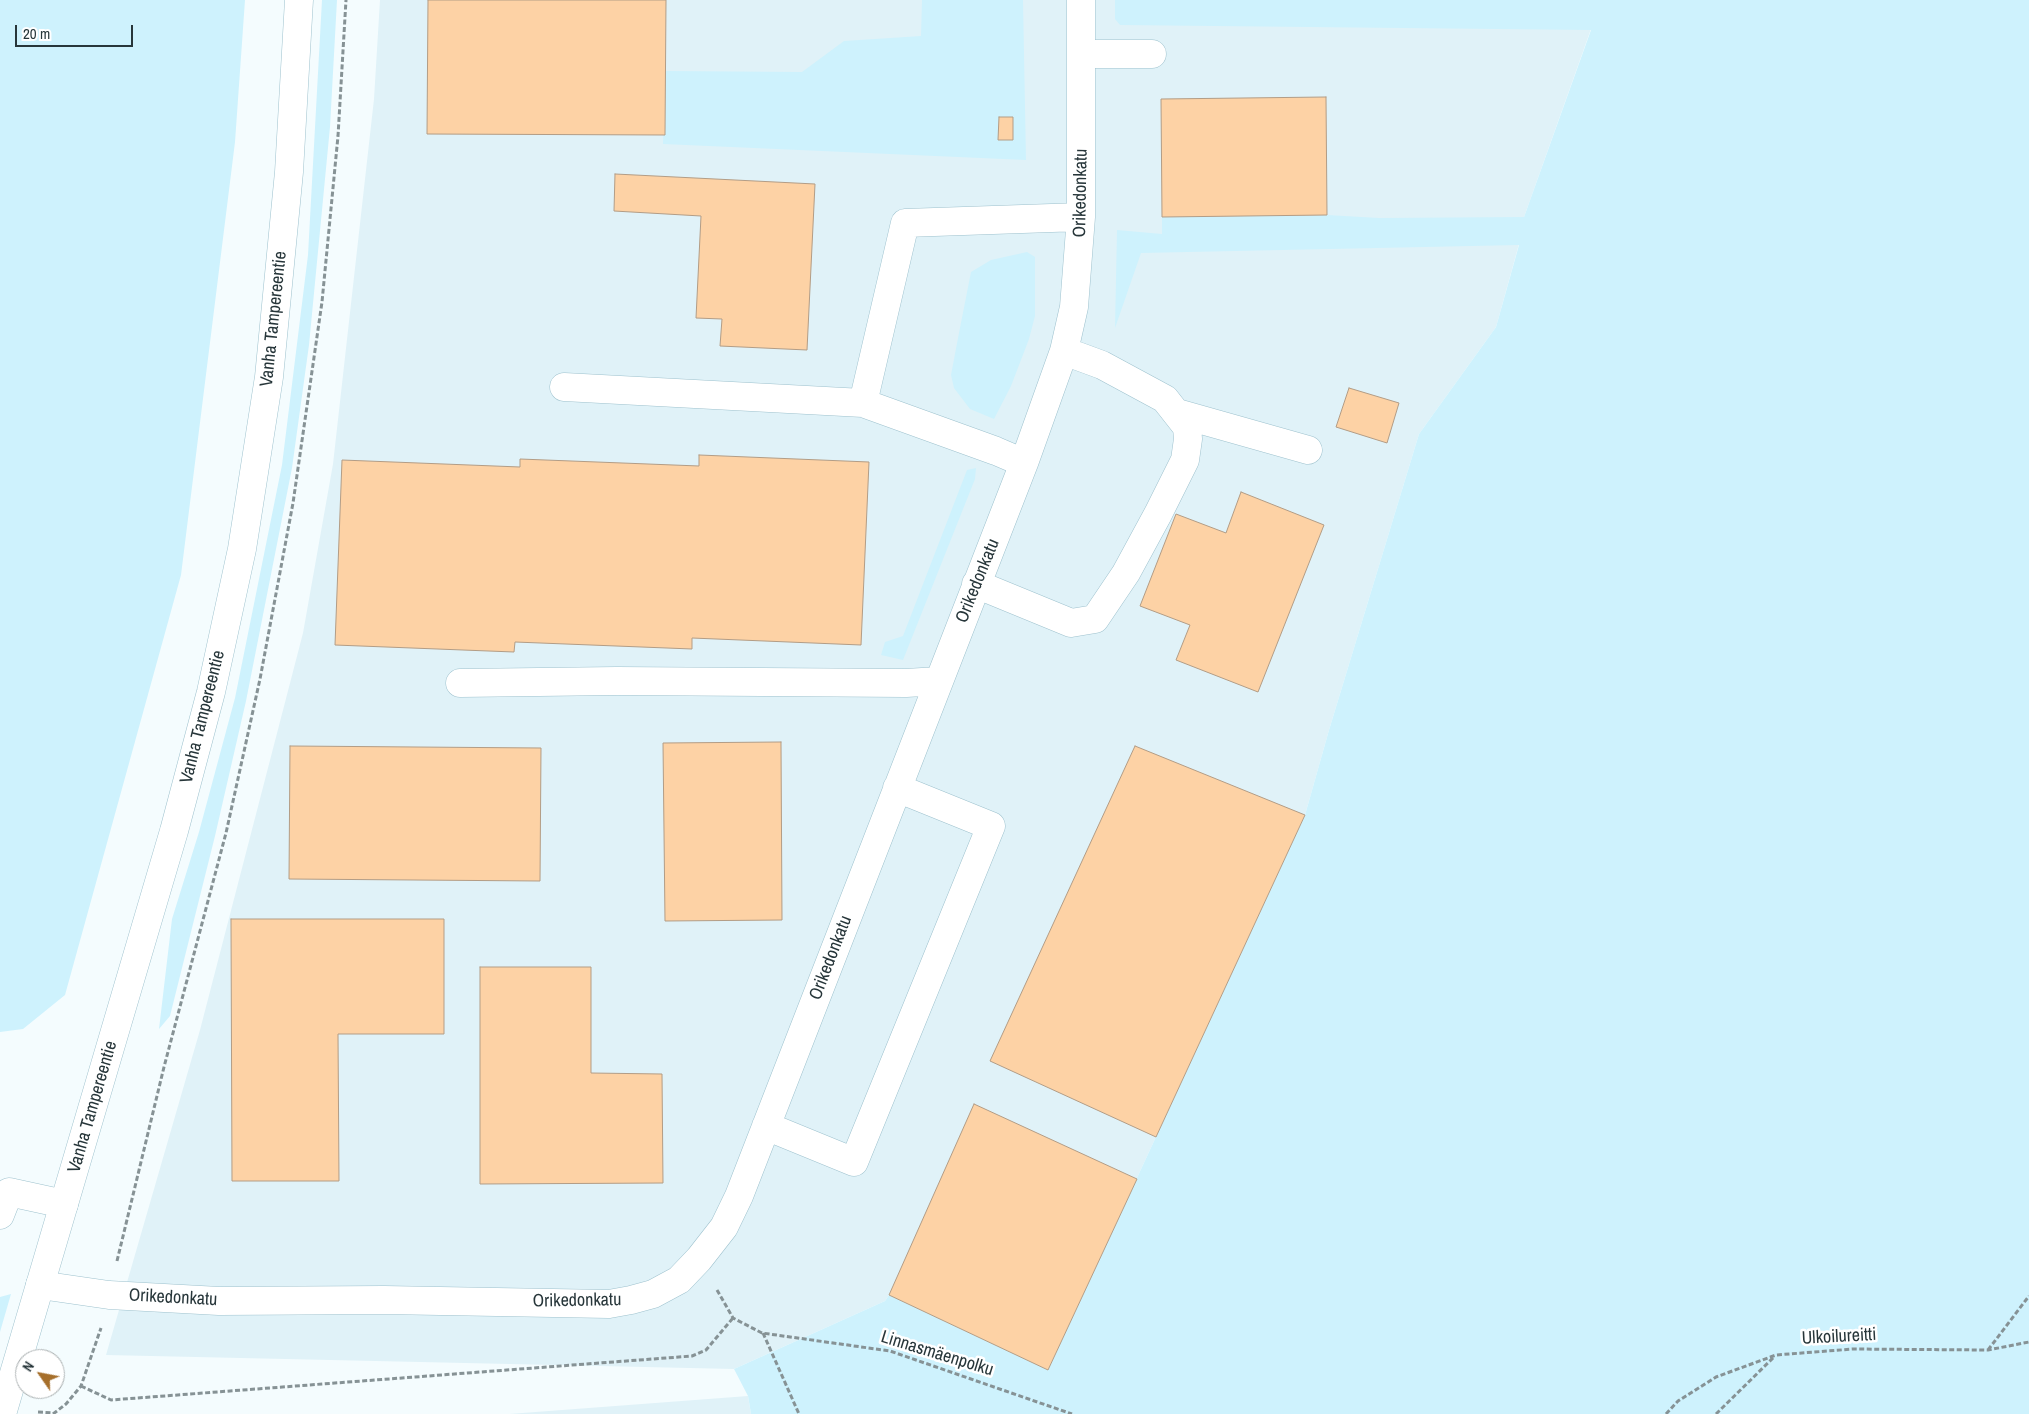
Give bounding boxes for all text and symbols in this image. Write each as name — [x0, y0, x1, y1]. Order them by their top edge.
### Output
scale bar — [18, 15, 135, 47]
text: 20 m — [23, 23, 50, 44]
street label: Orikedonkatu — [1069, 149, 1093, 237]
street label: Vanha Tampereentie — [256, 250, 292, 388]
street label: Orikedonkatu — [951, 536, 1005, 626]
street label: Vanha Tampereentie — [176, 648, 230, 786]
street label: Orikedonkatu — [805, 913, 857, 1003]
street label: Vanha Tampereentie — [64, 1039, 122, 1175]
street label: Orikedonkatu — [128, 1285, 218, 1311]
street label: Orikedonkatu — [533, 1289, 621, 1313]
street label: Ulkoilureitti — [1801, 1324, 1877, 1350]
street label: Linnasmäenpolku — [878, 1327, 996, 1381]
north arrow — [15, 1349, 65, 1399]
text: N — [18, 1358, 38, 1375]

